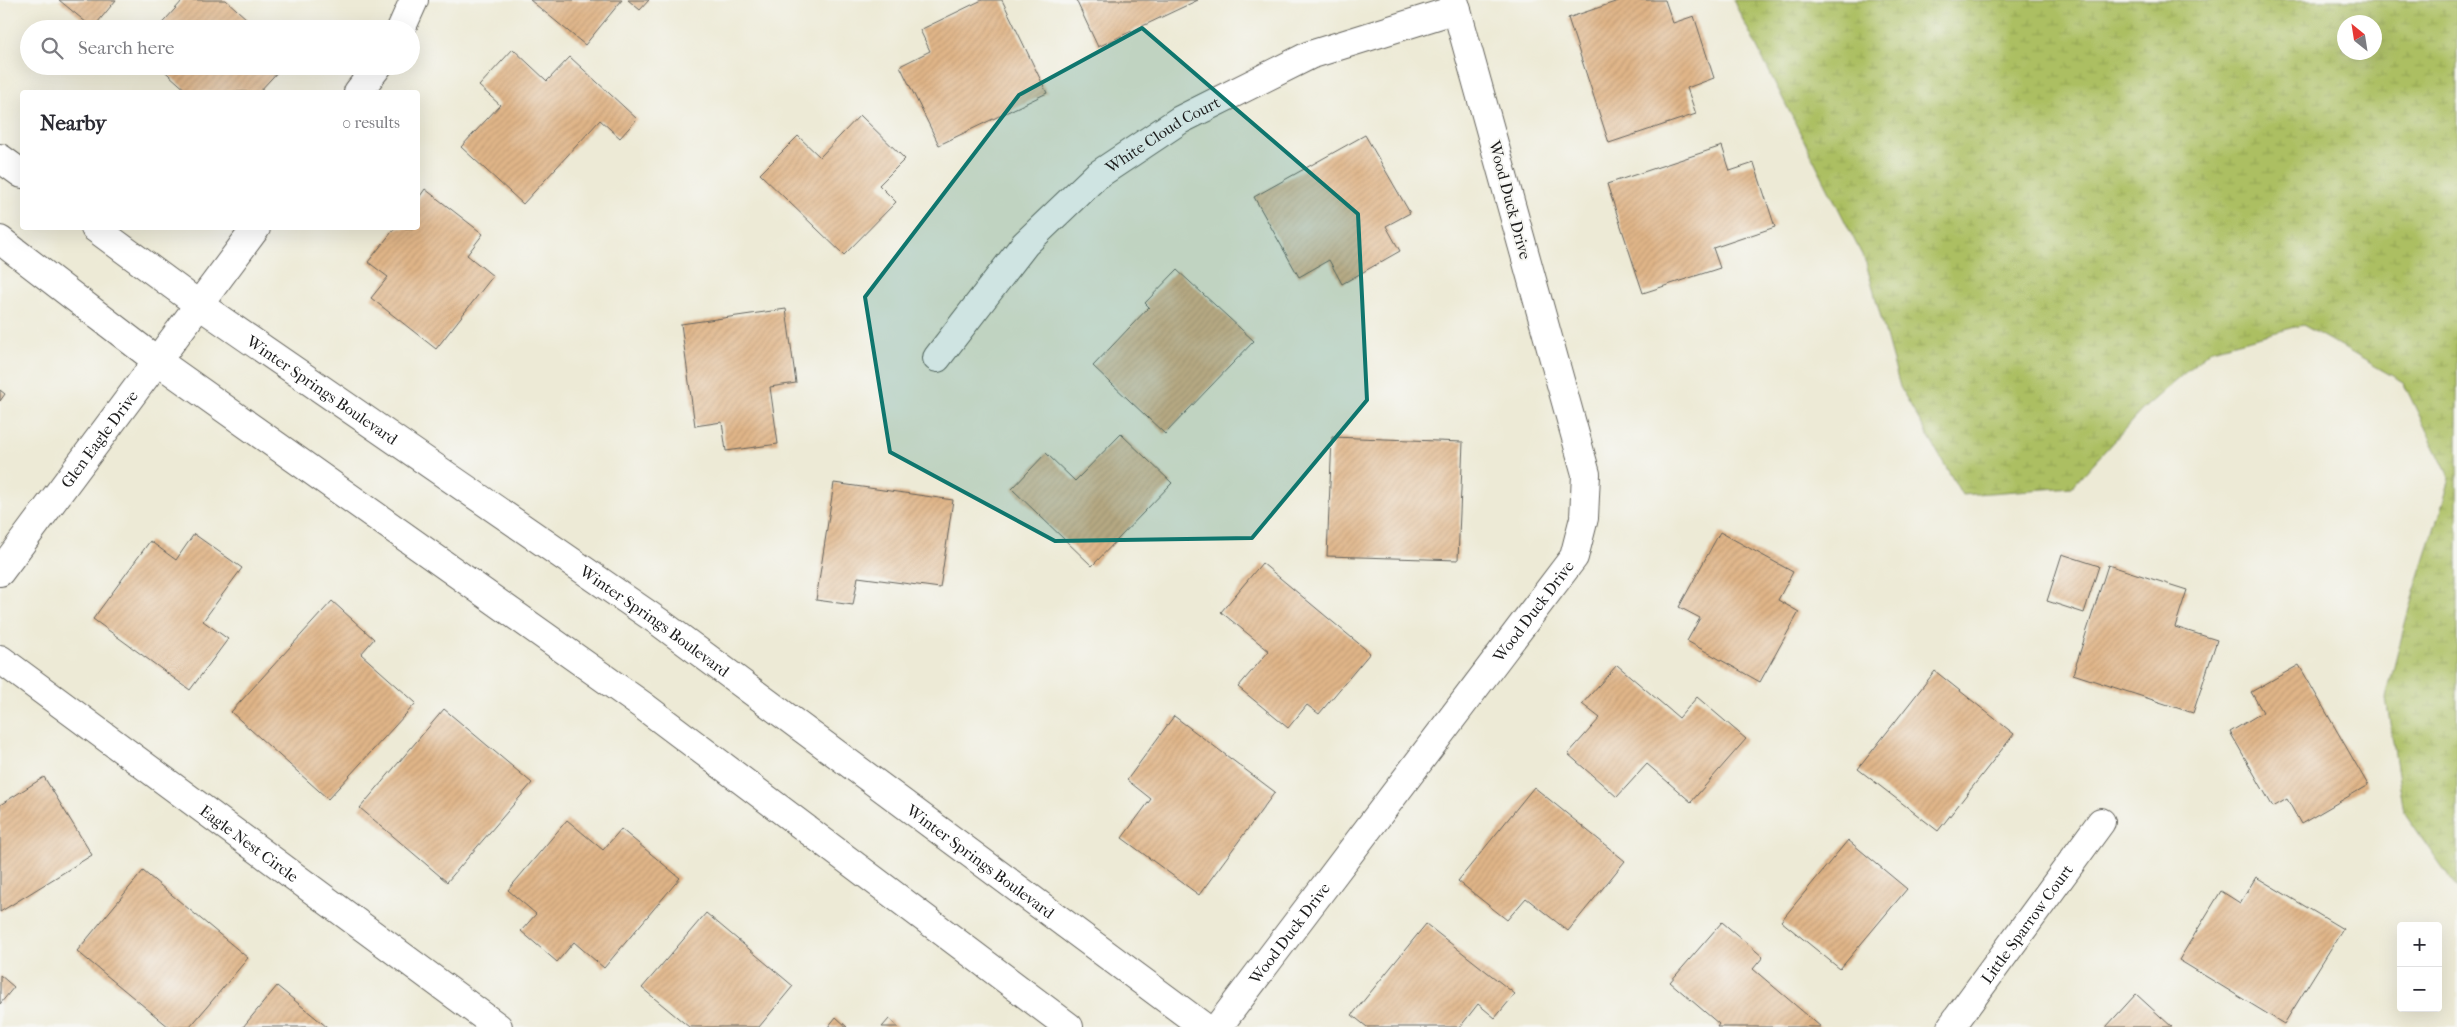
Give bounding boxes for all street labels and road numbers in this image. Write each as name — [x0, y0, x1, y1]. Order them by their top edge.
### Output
street label: White Cloud Court — [1101, 92, 1223, 177]
street label: Wood Duck Drive — [1485, 138, 1535, 261]
street label: Winter Springs Boulevard — [242, 330, 402, 449]
street label: Glen Eagle Drive — [57, 386, 142, 491]
street label: Wood Duck Drive — [1488, 556, 1578, 666]
street label: Winter Springs Boulevard — [576, 560, 734, 681]
street label: Winter Springs Boulevard — [902, 800, 1059, 922]
street label: Eagle Nest Circle — [196, 801, 302, 886]
street label: Little Sparrow Court — [1977, 860, 2077, 987]
street label: Wood Duck Drive — [1244, 878, 1334, 988]

